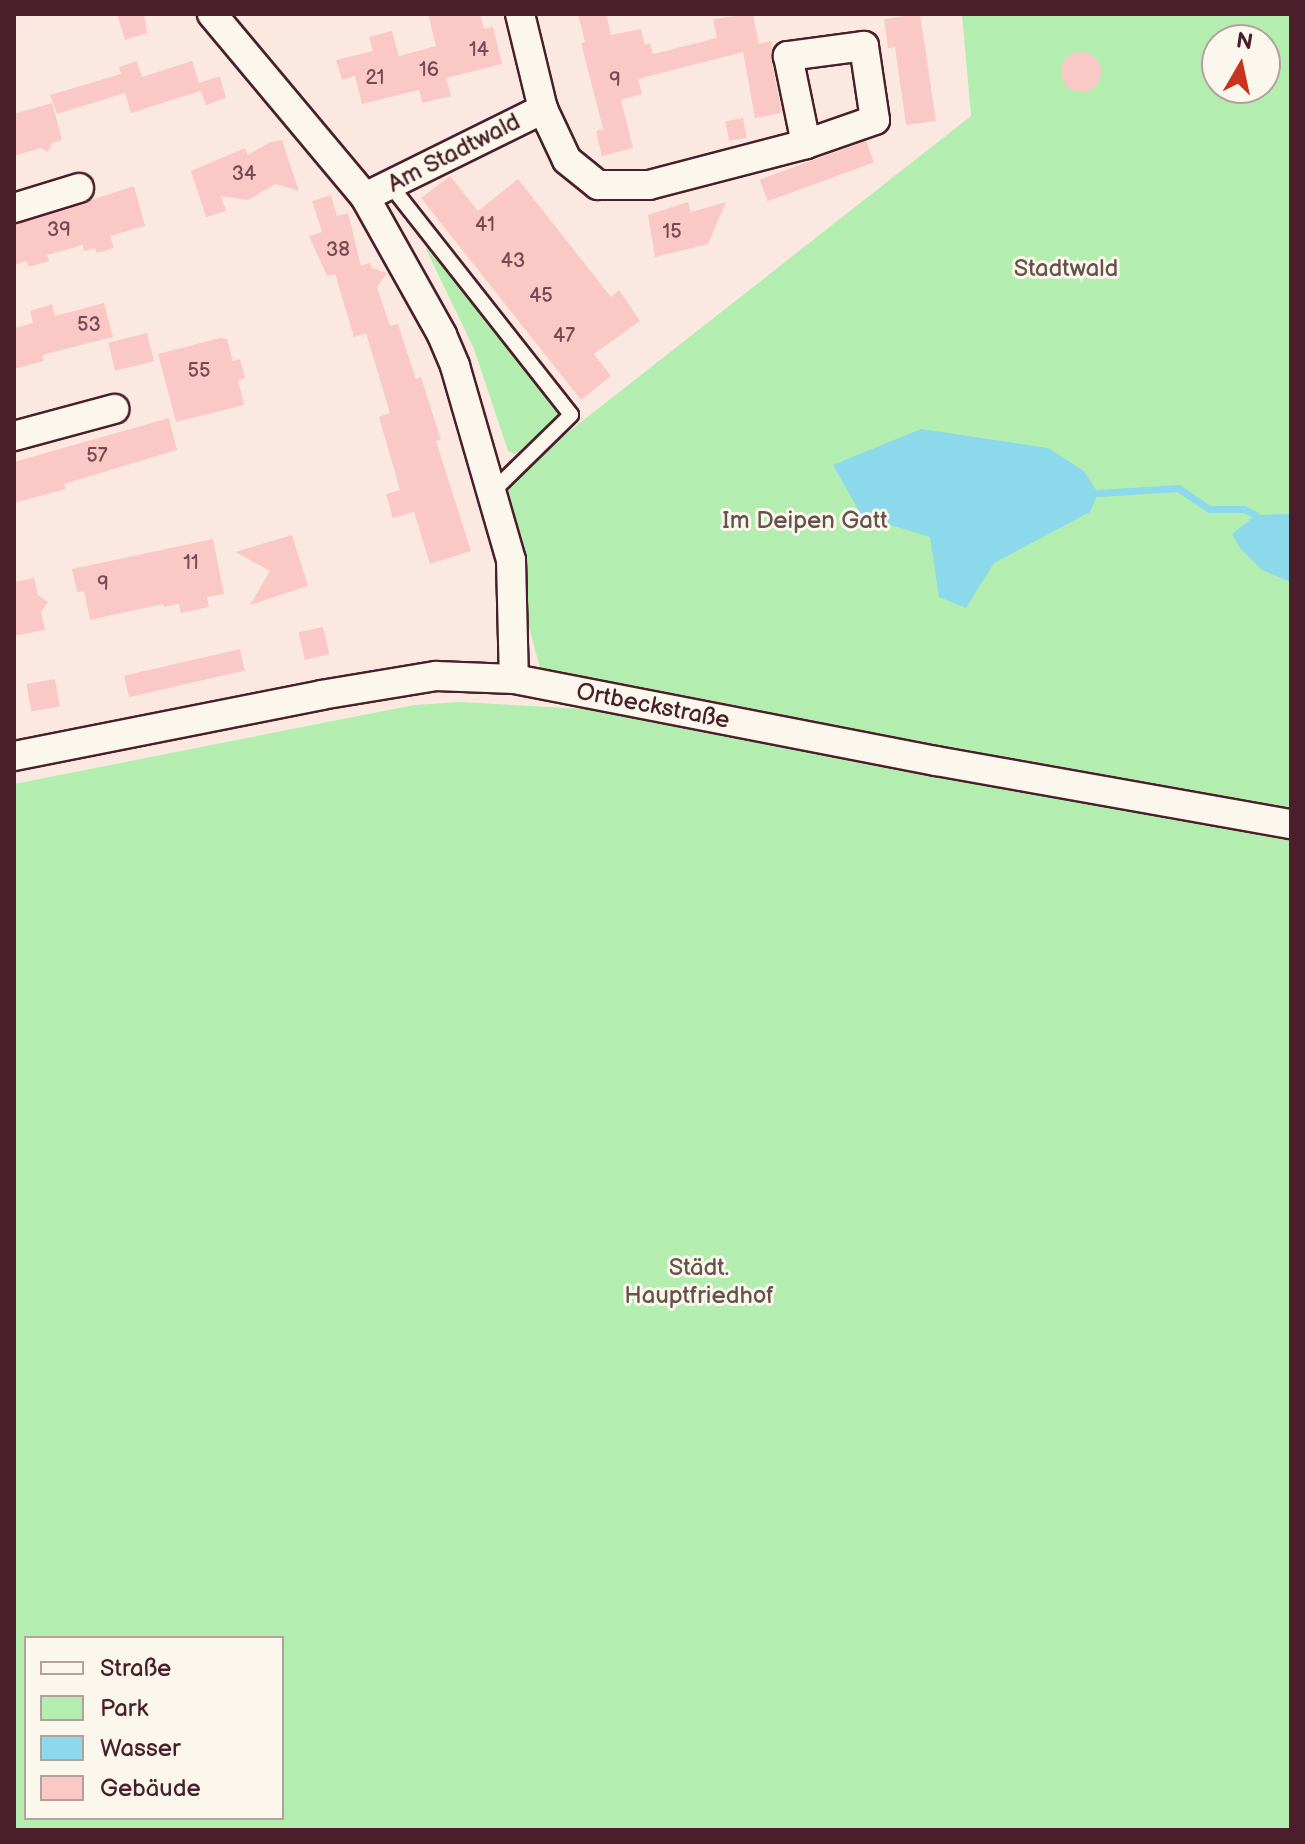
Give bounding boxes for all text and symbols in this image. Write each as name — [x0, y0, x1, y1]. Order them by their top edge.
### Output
north arrow — [1201, 24, 1281, 104]
text: N — [1234, 27, 1255, 56]
house number: 14 — [469, 38, 489, 62]
house number: 16 — [419, 58, 439, 82]
house number: 21 — [365, 66, 385, 90]
house number: 9 — [609, 68, 621, 92]
street label: Am Stadtwald — [383, 107, 525, 199]
house number: 34 — [232, 162, 256, 186]
house number: 41 — [475, 213, 495, 237]
house number: 39 — [47, 218, 71, 242]
house number: 15 — [662, 220, 682, 244]
house number: 38 — [326, 238, 350, 262]
house number: 43 — [501, 249, 525, 273]
park label: Stadtwald — [1014, 255, 1118, 283]
house number: 45 — [529, 284, 553, 308]
house number: 53 — [77, 313, 101, 337]
house number: 47 — [553, 324, 575, 348]
house number: 55 — [188, 359, 210, 383]
house number: 57 — [86, 444, 108, 468]
park label: Im Deipen Gatt — [722, 507, 888, 535]
house number: 11 — [183, 551, 199, 575]
house number: 9 — [97, 572, 109, 596]
street label: Ortbeckstraße — [574, 677, 732, 735]
park label: Städt. Hauptfriedhof — [624, 1254, 774, 1310]
legend — [24, 1636, 284, 1820]
text: Straße — [100, 1654, 171, 1683]
text: Park — [100, 1694, 148, 1723]
text: Wasser — [100, 1734, 181, 1763]
text: Gebäude — [100, 1774, 201, 1803]

